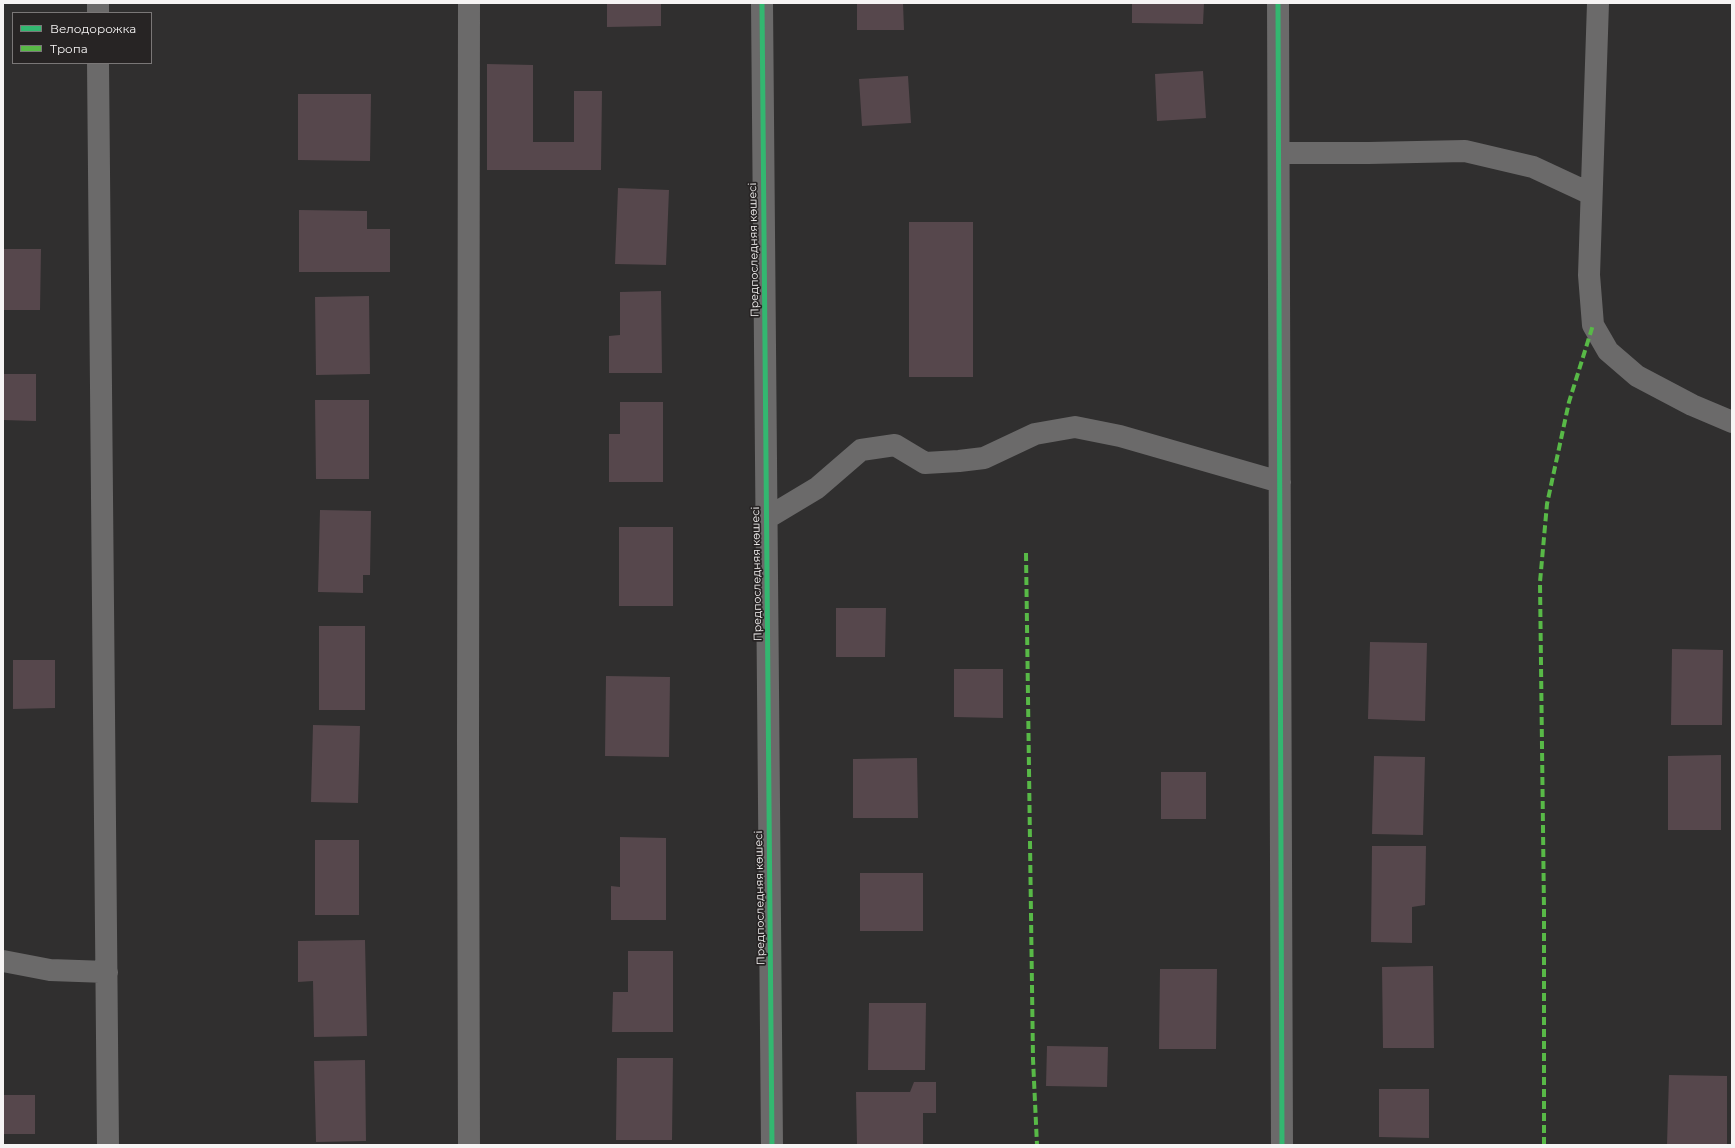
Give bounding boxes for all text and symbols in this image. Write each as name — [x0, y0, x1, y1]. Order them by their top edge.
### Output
legend — [12, 12, 152, 64]
text: Велодорожка — [50, 21, 136, 36]
text: Тропа — [50, 41, 88, 56]
street label: Предпоследняя көшесі — [746, 183, 762, 317]
street label: Предпоследняя көшесі — [749, 507, 765, 641]
street label: Предпоследняя көшесі — [752, 831, 768, 965]

